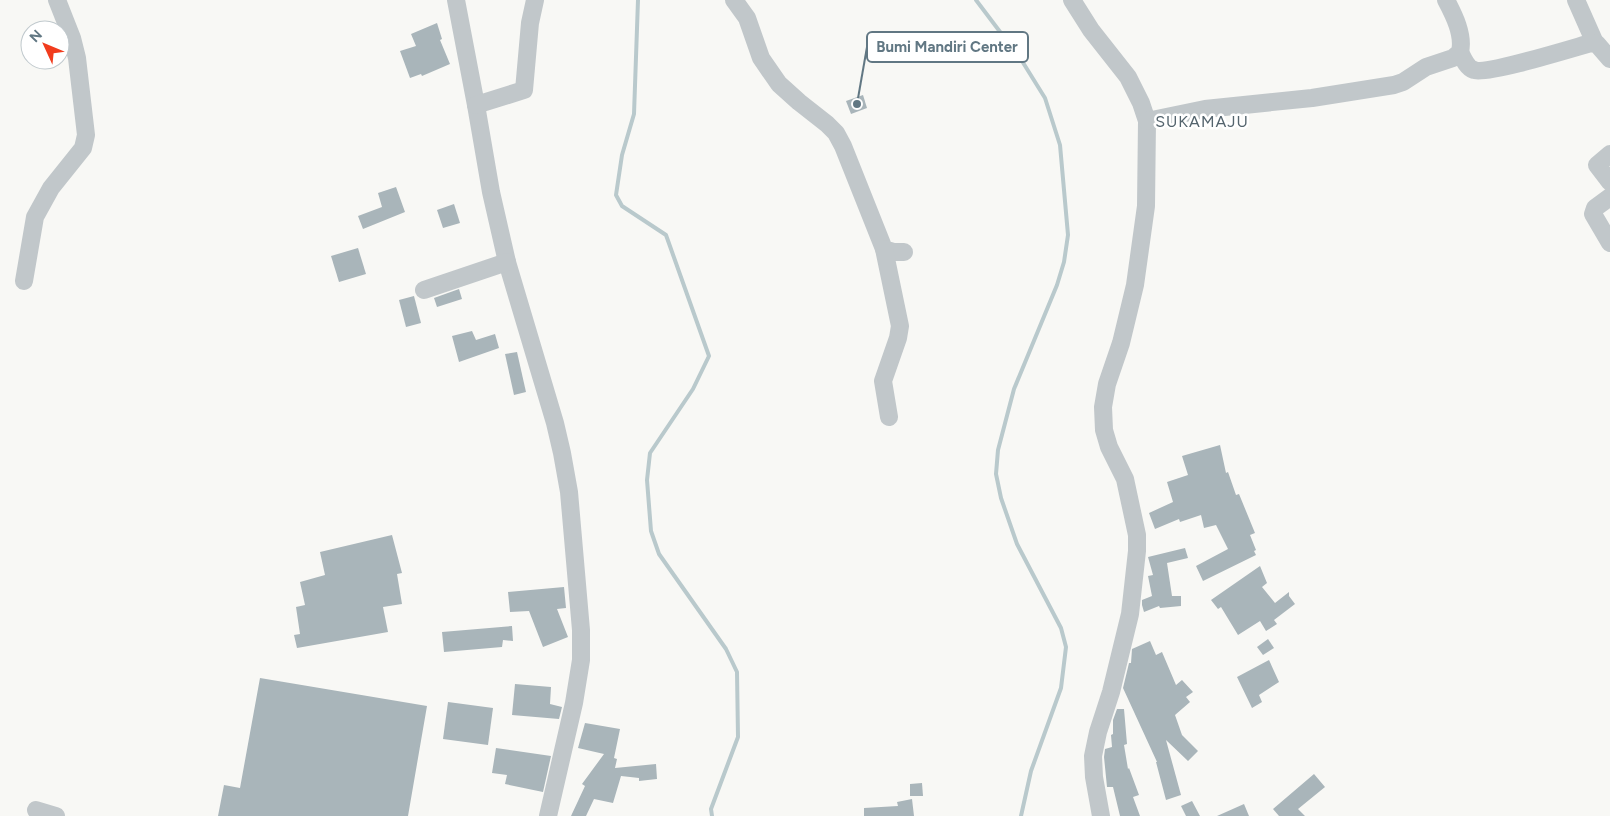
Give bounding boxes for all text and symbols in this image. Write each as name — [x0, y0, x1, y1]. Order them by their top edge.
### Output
north arrow — [20, 20, 70, 70]
text: N — [26, 27, 46, 46]
callout: Bumi Mandiri Center — [867, 32, 1028, 62]
text: Bumi Mandiri Center — [876, 38, 1018, 56]
district label: SUKAMAJU — [1155, 112, 1249, 131]

